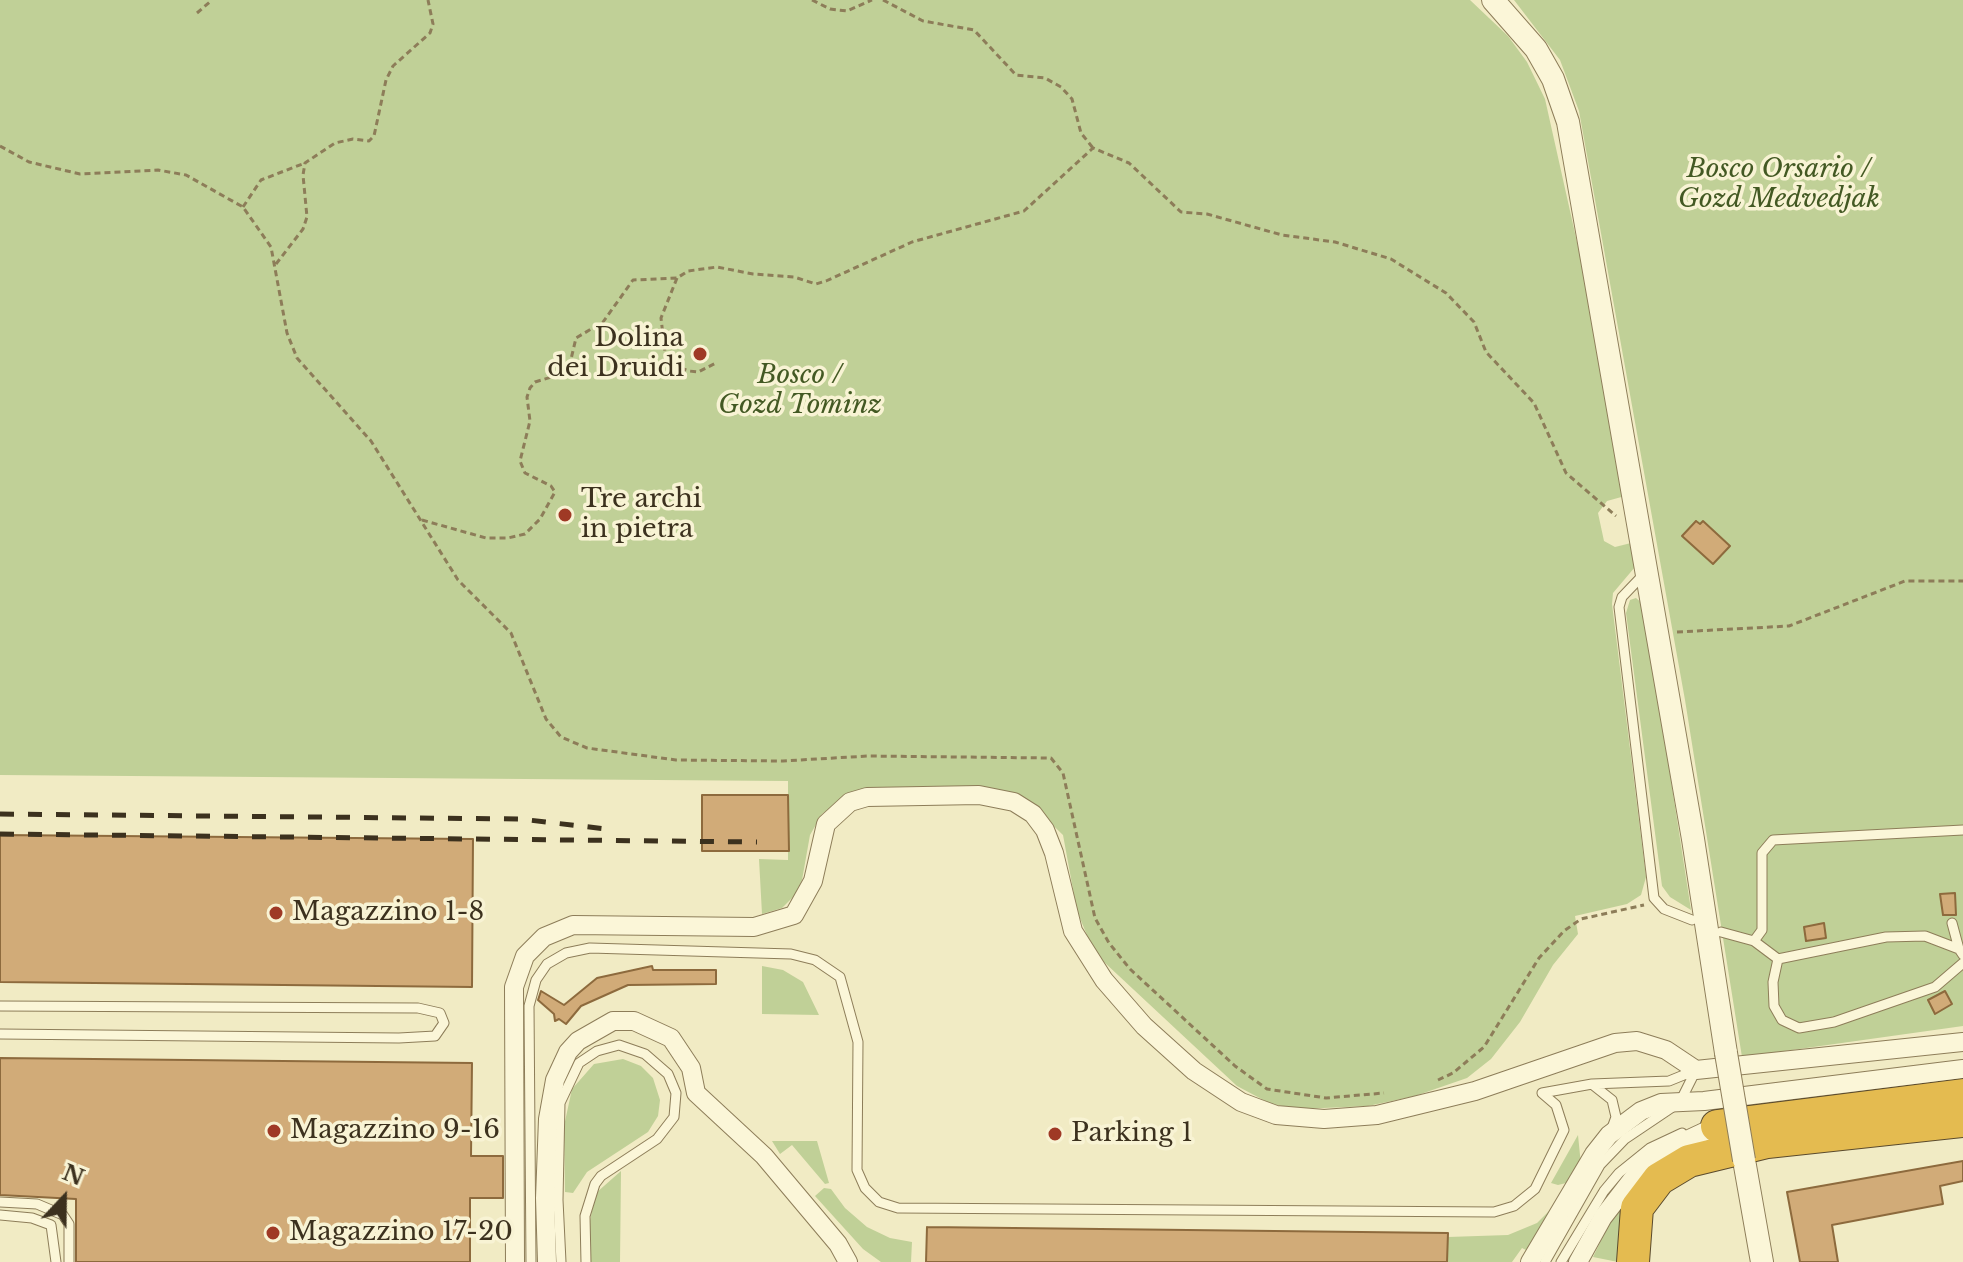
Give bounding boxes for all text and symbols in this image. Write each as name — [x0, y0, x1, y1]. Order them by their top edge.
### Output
park label: Bosco Orsario / Gozd Medvedjak — [1678, 154, 1880, 216]
place label: Dolina dei Druidi — [547, 323, 684, 384]
marker: Dolina dei Druidi — [691, 345, 709, 363]
park label: Bosco / Gozd Tominz — [718, 360, 882, 422]
place label: Tre archi in pietra — [581, 484, 702, 546]
marker: Tre archi in pietra — [556, 506, 574, 524]
place label: Magazzino 1-8 — [292, 897, 484, 929]
marker: Magazzino 1-8 — [267, 904, 285, 922]
place label: Magazzino 9-16 — [290, 1115, 500, 1147]
place label: Parking 1 — [1071, 1118, 1193, 1150]
marker: Magazzino 9-16 — [265, 1122, 283, 1140]
marker: Parking 1 — [1046, 1125, 1064, 1143]
north arrow — [24, 1158, 104, 1238]
text: N — [59, 1159, 88, 1192]
place label: Magazzino 17-20 — [289, 1217, 513, 1249]
marker: Magazzino 17-20 — [264, 1224, 282, 1242]

